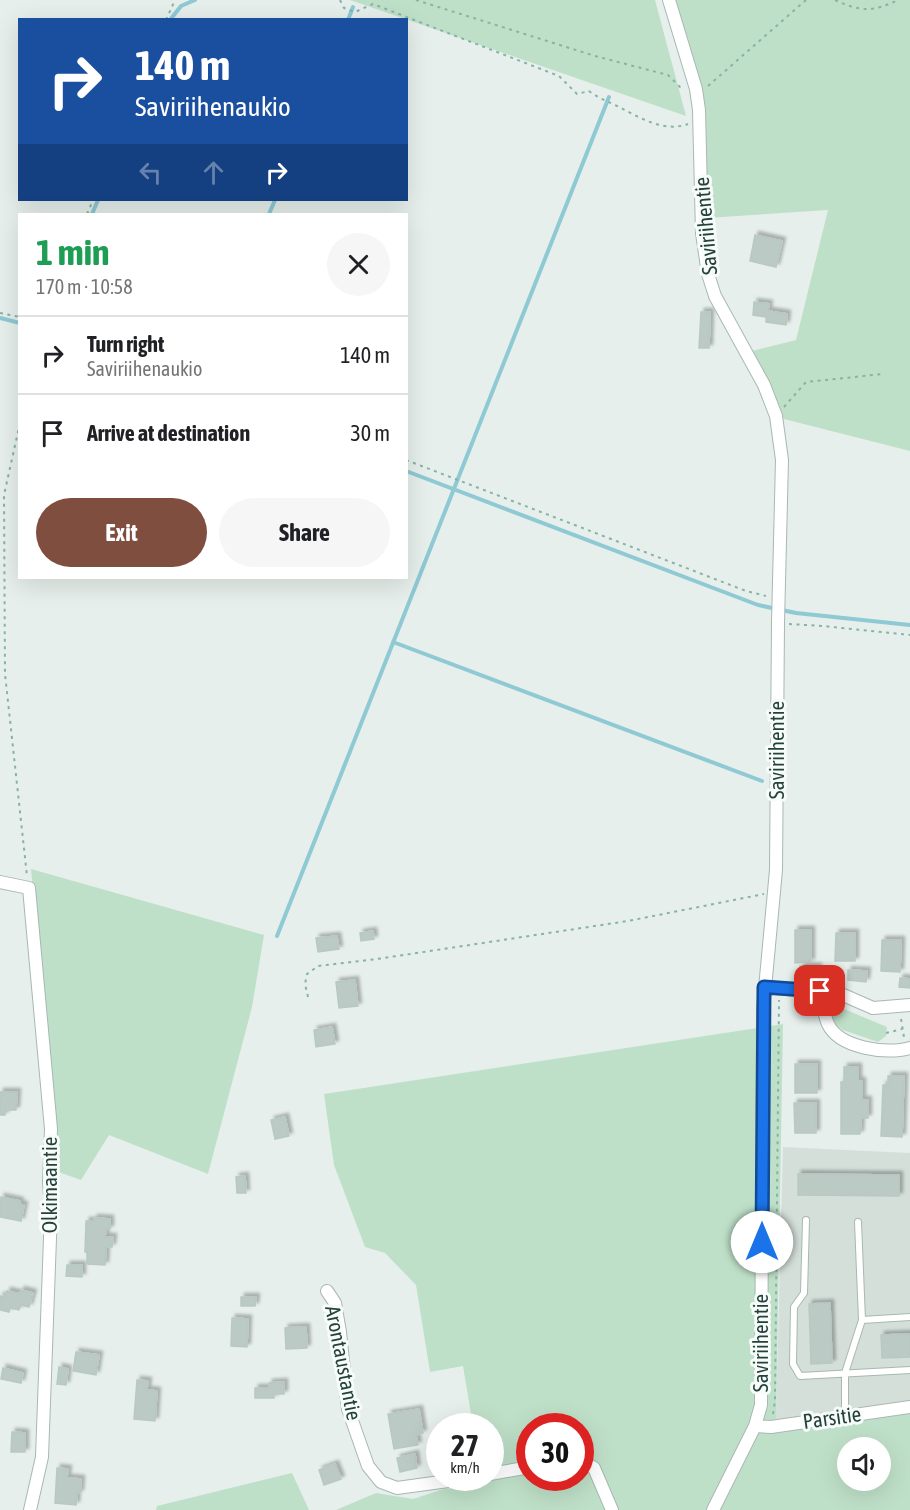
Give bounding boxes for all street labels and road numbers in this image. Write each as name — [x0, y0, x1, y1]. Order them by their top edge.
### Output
street label: Saviriihentie — [689, 176, 721, 276]
street label: Saviriihentie — [764, 701, 788, 799]
street label: Olkimaantie — [37, 1137, 61, 1233]
street label: Saviriihentie — [748, 1294, 772, 1392]
street label: Arontaustantie — [321, 1303, 367, 1422]
street label: Parsitie — [801, 1401, 862, 1433]

